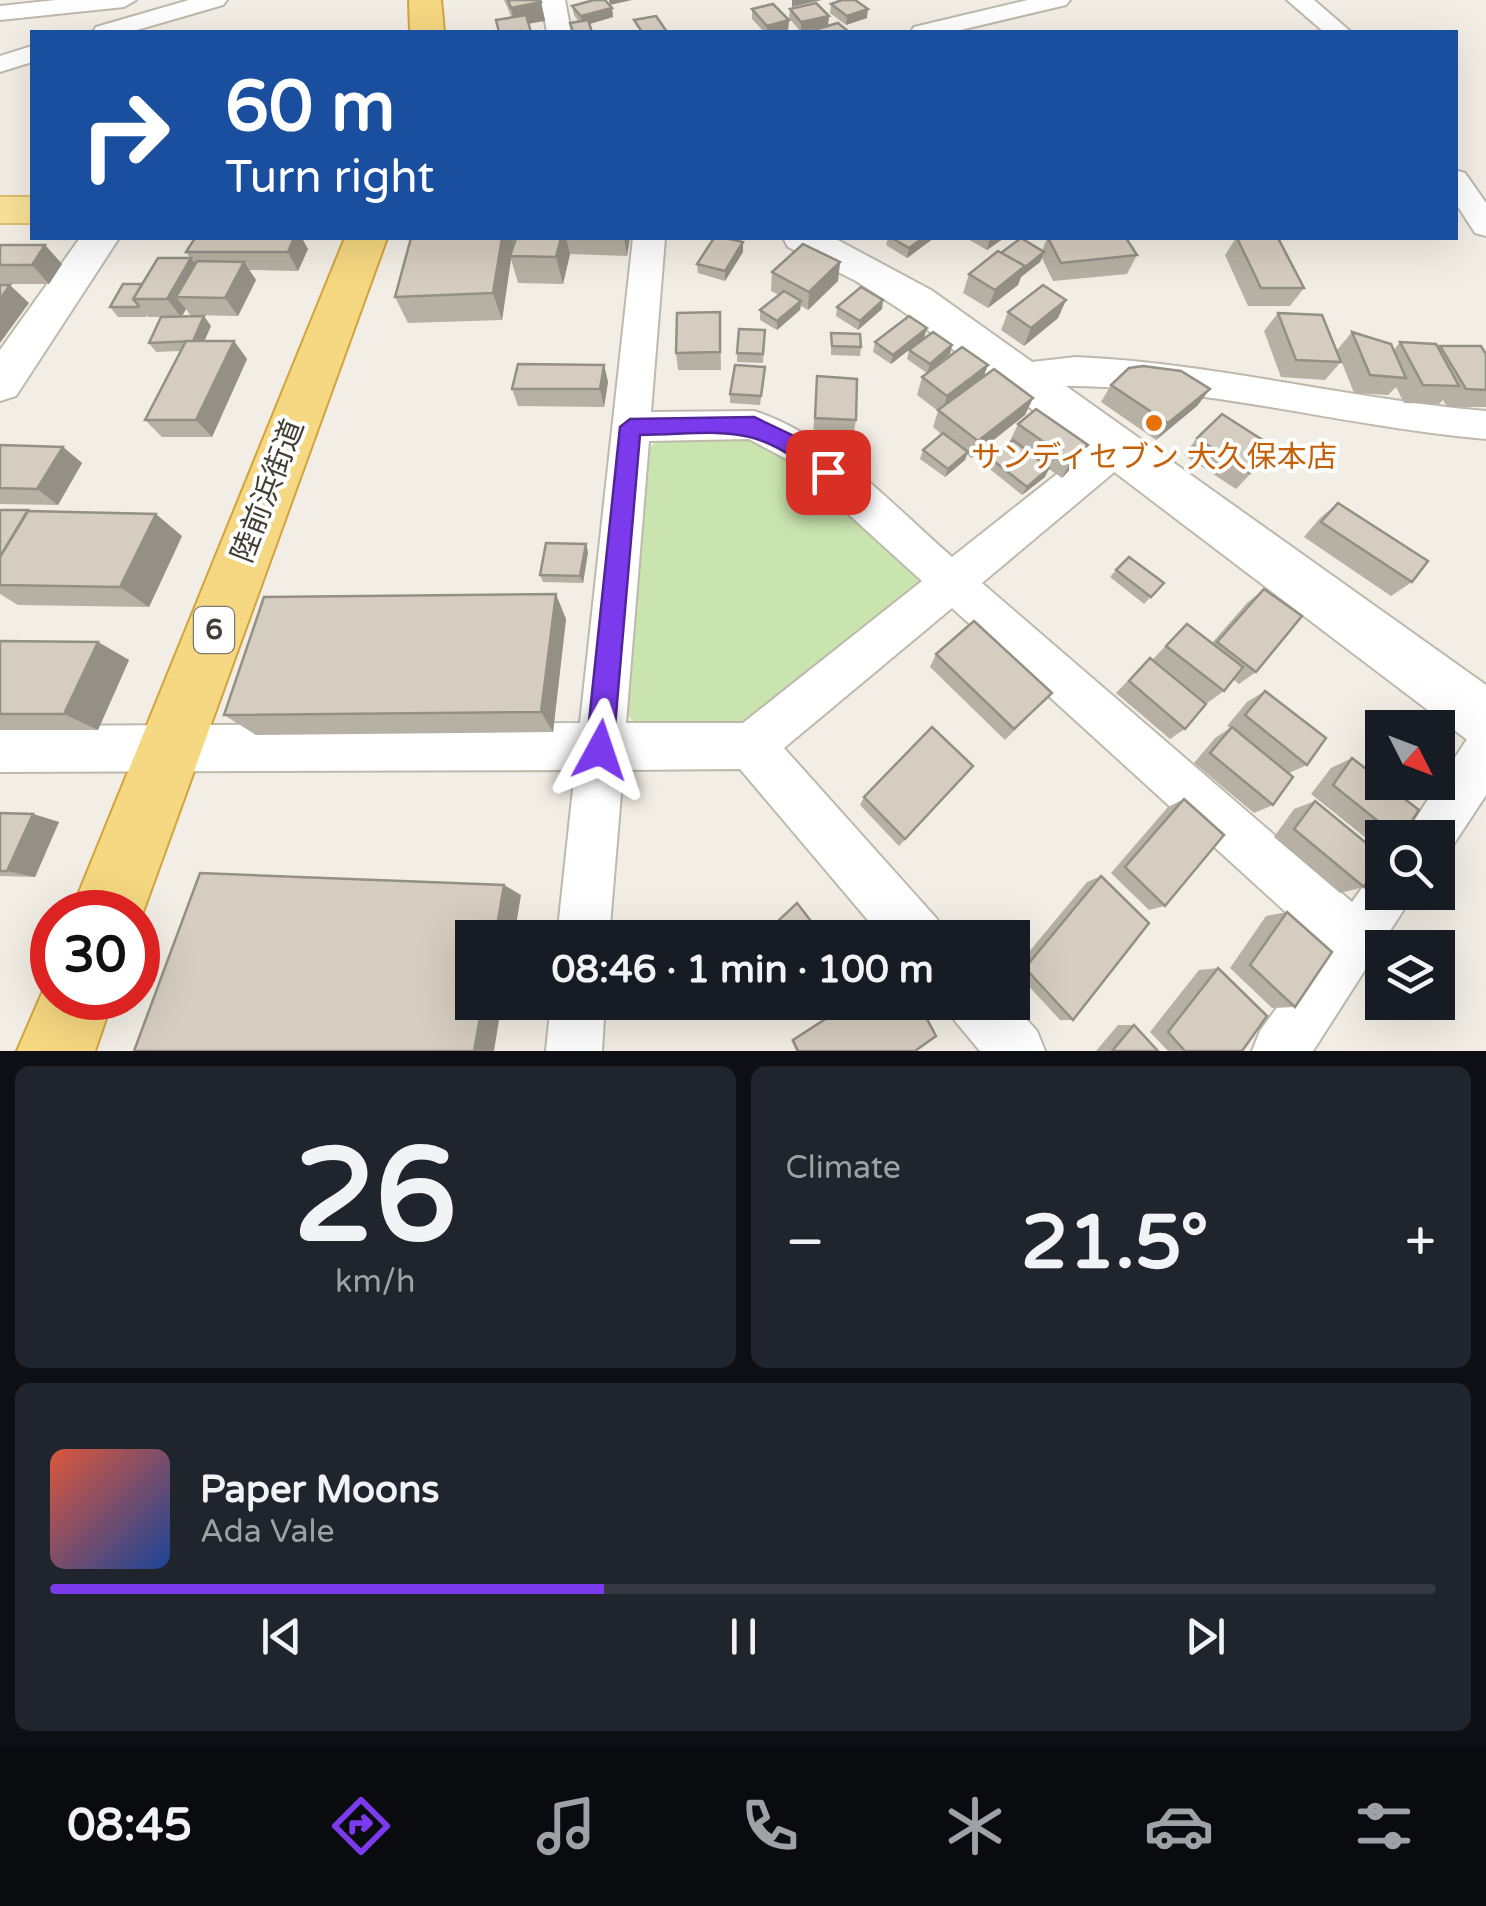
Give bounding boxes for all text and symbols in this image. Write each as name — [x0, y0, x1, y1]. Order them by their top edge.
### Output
text: 60 m — [225, 66, 395, 150]
icon: right — [60, 70, 190, 200]
text: Turn right — [225, 151, 434, 205]
marker: サンディセブン 大久保本店 — [1143, 412, 1165, 434]
street label: 陸前浜街道 — [224, 414, 312, 568]
pin — [786, 430, 871, 515]
place label: サンディセブン 大久保本店 — [971, 439, 1337, 476]
icon: arrive — [801, 445, 856, 500]
road number: 6 — [194, 607, 234, 653]
position arrow — [548, 698, 652, 802]
north arrow — [1365, 710, 1455, 800]
map controls — [1365, 710, 1455, 1020]
button: search — [1365, 820, 1455, 910]
speed limit sign: 30 — [30, 890, 160, 1020]
button: layers — [1365, 930, 1455, 1020]
text: 08:46 · 1 min · 100 m — [551, 947, 934, 993]
text: 26 — [294, 1120, 457, 1276]
text: Climate — [786, 1149, 901, 1187]
text: 21.5° — [1021, 1198, 1209, 1288]
text: − — [786, 1210, 825, 1276]
text: + — [1405, 1210, 1436, 1276]
text: km/h — [335, 1263, 415, 1301]
text: Paper Moons — [200, 1467, 440, 1513]
text: Ada Vale — [200, 1513, 335, 1551]
icon: previous — [254, 1609, 309, 1664]
icon: pause — [716, 1609, 771, 1664]
icon: next — [1178, 1609, 1233, 1664]
icon: directions — [326, 1791, 396, 1861]
icon: music — [531, 1791, 601, 1861]
icon: phone — [735, 1791, 805, 1861]
icon: climate — [940, 1791, 1010, 1861]
icon: car — [1144, 1791, 1214, 1861]
icon: filters — [1349, 1791, 1419, 1861]
text: 08:45 — [67, 1799, 192, 1853]

